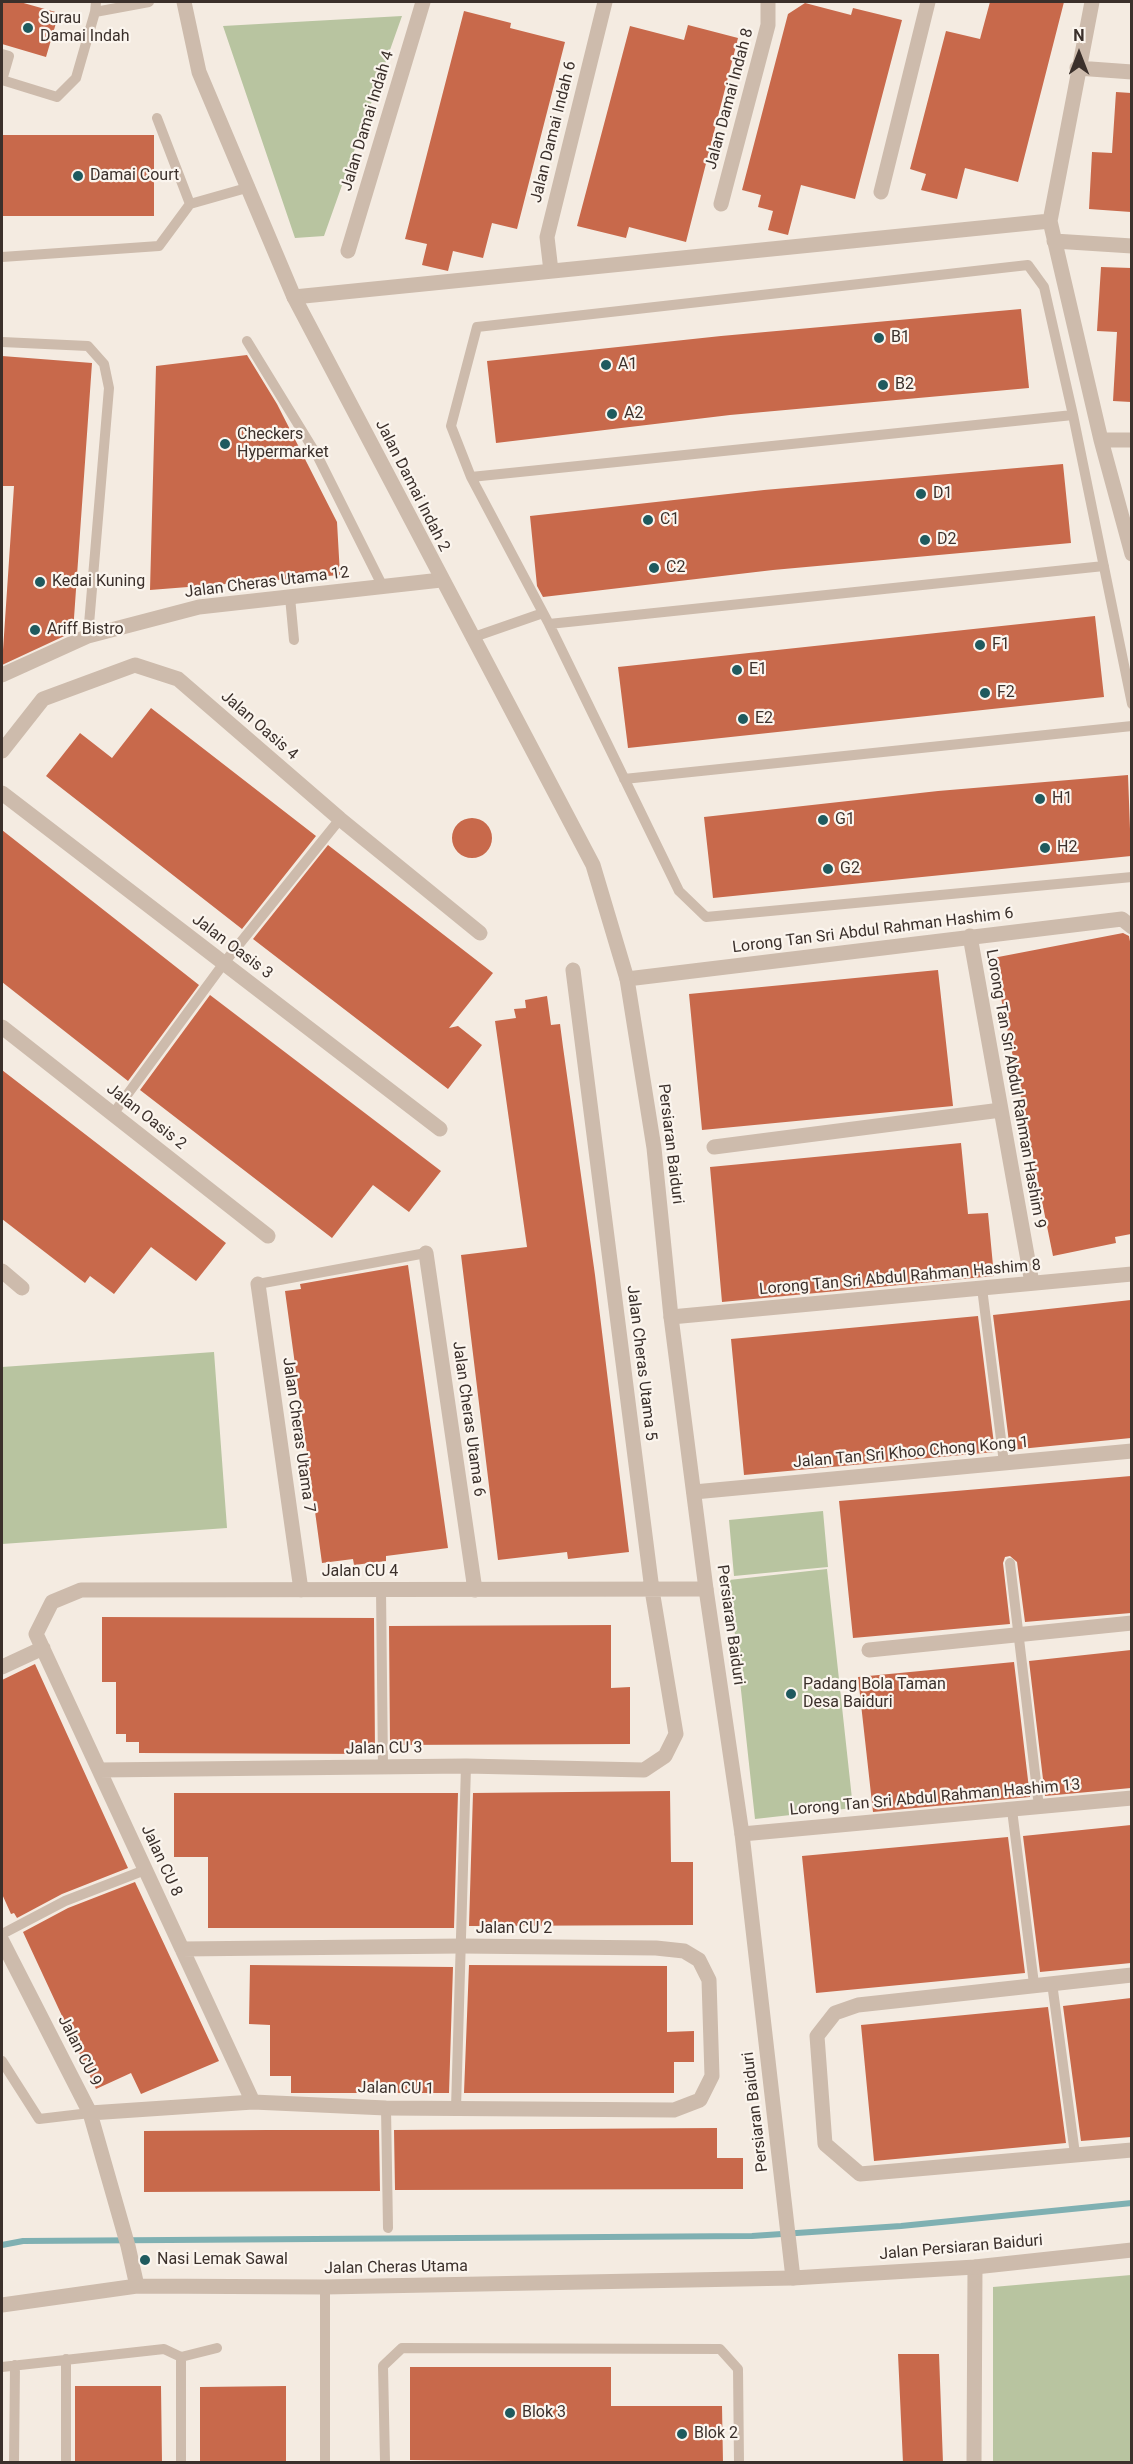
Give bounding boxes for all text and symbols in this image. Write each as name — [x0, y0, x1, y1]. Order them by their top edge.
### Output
place label: Surau Damai Indah — [40, 9, 130, 47]
marker: Surau Damai Indah — [21, 21, 35, 35]
north arrow — [1049, 24, 1109, 84]
street label: Jalan Damai Indah 8 — [702, 26, 758, 172]
text: N — [1073, 26, 1085, 45]
street label: Jalan Damai Indah 4 — [338, 49, 398, 193]
street label: Jalan Damai Indah 6 — [527, 59, 581, 205]
place label: Damai Court — [90, 166, 179, 186]
marker: Damai Court — [71, 169, 85, 183]
place label: B1 — [891, 328, 910, 348]
marker: B1 — [872, 331, 886, 345]
place label: A1 — [618, 355, 637, 375]
marker: A1 — [599, 358, 613, 372]
place label: B2 — [895, 375, 914, 395]
marker: B2 — [876, 378, 890, 392]
place label: A2 — [624, 404, 643, 424]
marker: A2 — [605, 407, 619, 421]
street label: Jalan Damai Indah 2 — [370, 417, 454, 555]
place label: Checkers Hypermarket — [237, 425, 329, 463]
marker: Checkers Hypermarket — [218, 437, 232, 451]
place label: D1 — [933, 484, 952, 504]
marker: D1 — [914, 487, 928, 501]
place label: C1 — [660, 510, 679, 530]
marker: C1 — [641, 513, 655, 527]
place label: D2 — [937, 530, 956, 550]
marker: D2 — [918, 533, 932, 547]
place label: C2 — [666, 558, 685, 578]
marker: C2 — [647, 561, 661, 575]
street label: Jalan Cheras Utama 12 — [184, 563, 350, 603]
place label: Kedai Kuning — [52, 572, 145, 592]
marker: Kedai Kuning — [33, 575, 47, 589]
place label: Ariff Bistro — [47, 620, 124, 640]
marker: Ariff Bistro — [28, 623, 42, 637]
place label: F1 — [992, 635, 1010, 655]
marker: F1 — [973, 638, 987, 652]
place label: E1 — [749, 660, 767, 680]
marker: E1 — [730, 663, 744, 677]
place label: F2 — [997, 683, 1015, 703]
marker: F2 — [978, 686, 992, 700]
street label: Jalan Oasis 4 — [216, 687, 302, 765]
place label: E2 — [755, 709, 773, 729]
marker: E2 — [736, 712, 750, 726]
place label: H1 — [1052, 789, 1072, 809]
marker: H1 — [1033, 792, 1047, 806]
place label: G1 — [835, 810, 855, 830]
marker: G1 — [816, 813, 830, 827]
place label: H2 — [1057, 838, 1077, 858]
marker: H2 — [1038, 841, 1052, 855]
place label: G2 — [840, 859, 860, 879]
marker: G2 — [821, 862, 835, 876]
street label: Lorong Tan Sri Abdul Rahman Hashim 6 — [731, 904, 1015, 958]
street label: Jalan Oasis 3 — [188, 910, 276, 984]
street label: Lorong Tan Sri Abdul Rahman Hashim 9 — [981, 948, 1049, 1230]
street label: Jalan Oasis 2 — [102, 1080, 190, 1154]
street label: Persiaran Baiduri — [653, 1083, 687, 1205]
street label: Lorong Tan Sri Abdul Rahman Hashim 8 — [758, 1256, 1042, 1300]
street label: Jalan Cheras Utama 5 — [622, 1284, 660, 1442]
street label: Jalan Cheras Utama 6 — [448, 1340, 488, 1498]
street label: Jalan Cheras Utama 7 — [278, 1356, 318, 1514]
street label: Jalan Tan Sri Khoo Chong Kong 1 — [792, 1433, 1030, 1473]
street label: Jalan CU 4 — [322, 1562, 398, 1582]
street label: Persiaran Baiduri — [712, 1564, 748, 1686]
place label: Padang Bola Taman Desa Baiduri — [803, 1675, 946, 1713]
marker: Padang Bola Taman Desa Baiduri — [784, 1687, 798, 1701]
street label: Jalan CU 3 — [345, 1739, 423, 1759]
street label: Lorong Tan Sri Abdul Rahman Hashim 13 — [789, 1776, 1081, 1820]
street label: Jalan CU 8 — [136, 1822, 186, 1900]
street label: Jalan CU 2 — [476, 1919, 552, 1939]
street label: Jalan CU 9 — [53, 2012, 105, 2090]
street label: Persiaran Baiduri — [739, 2051, 773, 2173]
street label: Jalan CU 1 — [357, 2079, 435, 2099]
street label: Jalan Persiaran Baiduri — [878, 2231, 1044, 2265]
place label: Nasi Lemak Sawal — [157, 2250, 288, 2270]
marker: Nasi Lemak Sawal — [138, 2253, 152, 2267]
street label: Jalan Cheras Utama — [324, 2257, 468, 2279]
place label: Blok 3 — [522, 2403, 566, 2423]
marker: Blok 3 — [503, 2406, 517, 2420]
place label: Blok 2 — [694, 2424, 738, 2444]
marker: Blok 2 — [675, 2427, 689, 2441]

